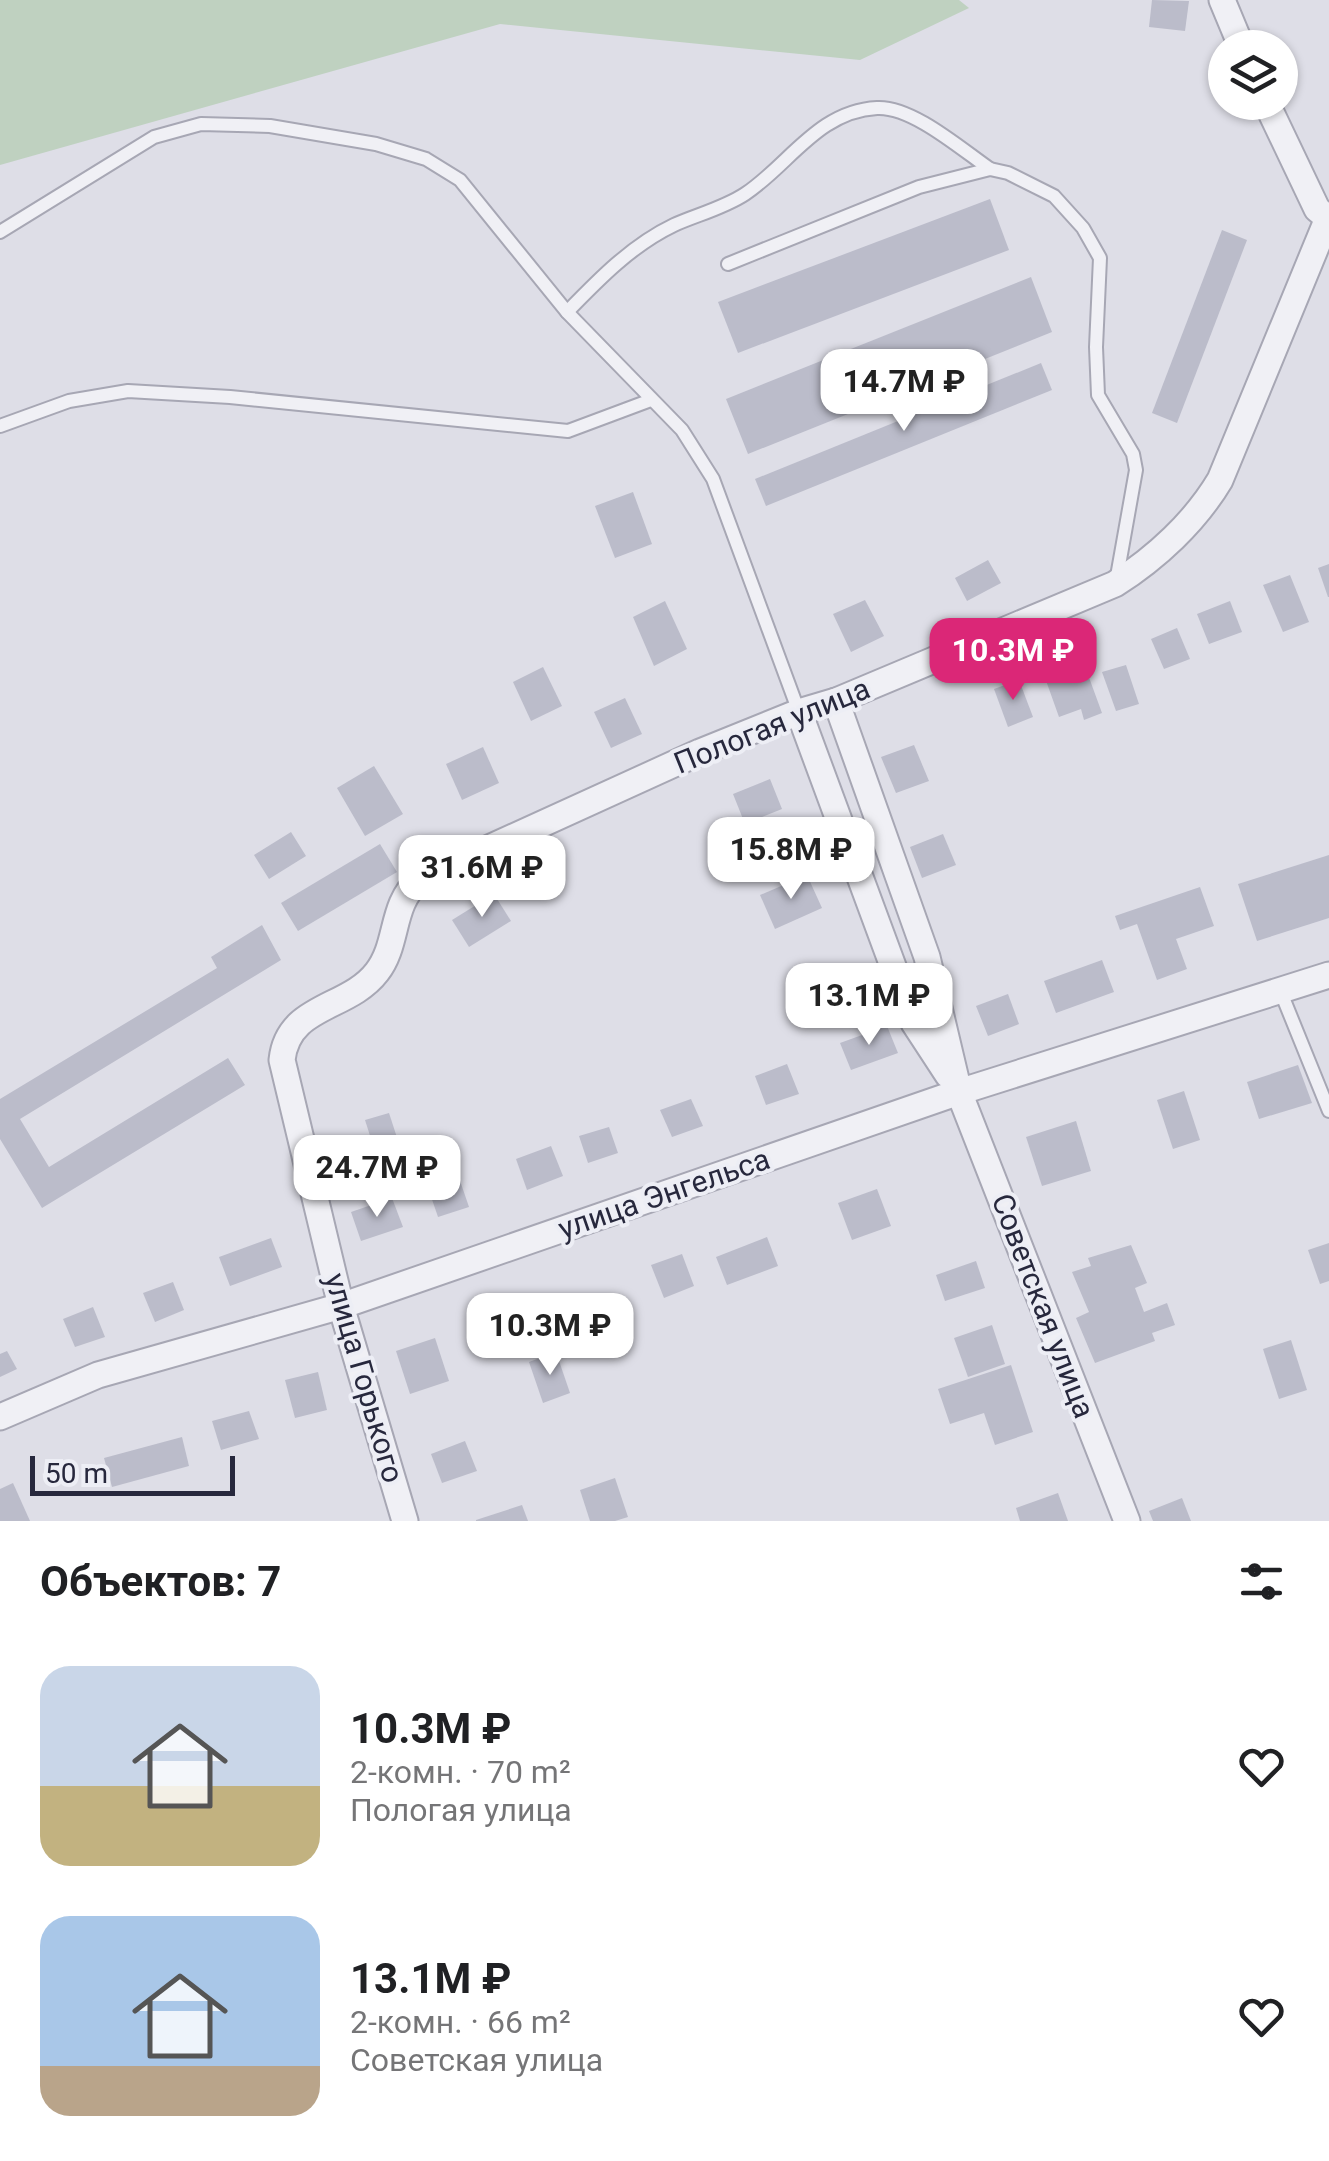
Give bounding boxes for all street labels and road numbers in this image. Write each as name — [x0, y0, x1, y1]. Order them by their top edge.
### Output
street label: Пологая улица — [669, 670, 875, 781]
street label: улица Энгельса — [554, 1141, 774, 1246]
street label: Советская улица — [985, 1189, 1102, 1423]
street label: улица Горького — [318, 1269, 411, 1487]

